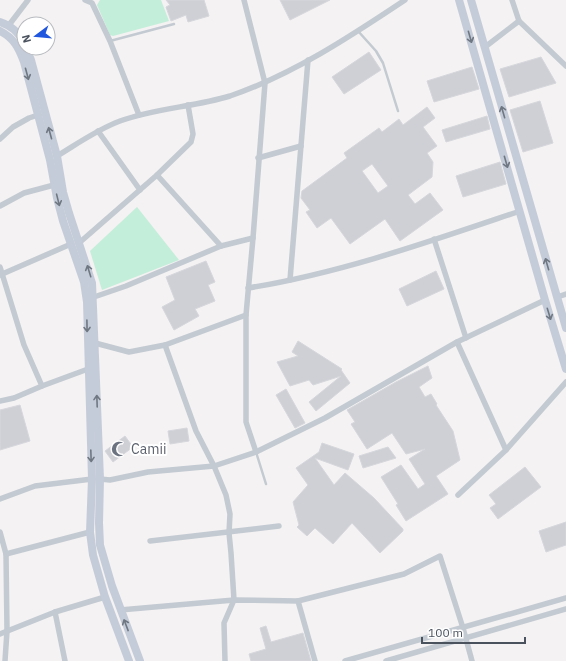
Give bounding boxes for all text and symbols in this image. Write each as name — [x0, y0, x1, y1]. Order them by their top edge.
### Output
north arrow — [16, 16, 56, 56]
one-way arrow — [467, 31, 474, 44]
text: N — [19, 33, 34, 45]
one-way arrow — [24, 67, 31, 80]
one-way arrow — [499, 106, 507, 119]
one-way arrow — [46, 127, 53, 140]
one-way arrow — [503, 156, 510, 169]
one-way arrow — [54, 193, 62, 206]
one-way arrow — [543, 257, 550, 270]
one-way arrow — [85, 265, 92, 278]
one-way arrow — [546, 308, 553, 321]
one-way arrow — [83, 319, 91, 332]
one-way arrow — [94, 395, 101, 408]
mosque icon: Camii — [110, 440, 128, 458]
place label: Camii — [131, 440, 166, 458]
one-way arrow — [87, 449, 95, 462]
one-way arrow — [121, 619, 129, 631]
scale bar — [422, 619, 525, 645]
text: 100 m — [428, 625, 463, 640]

